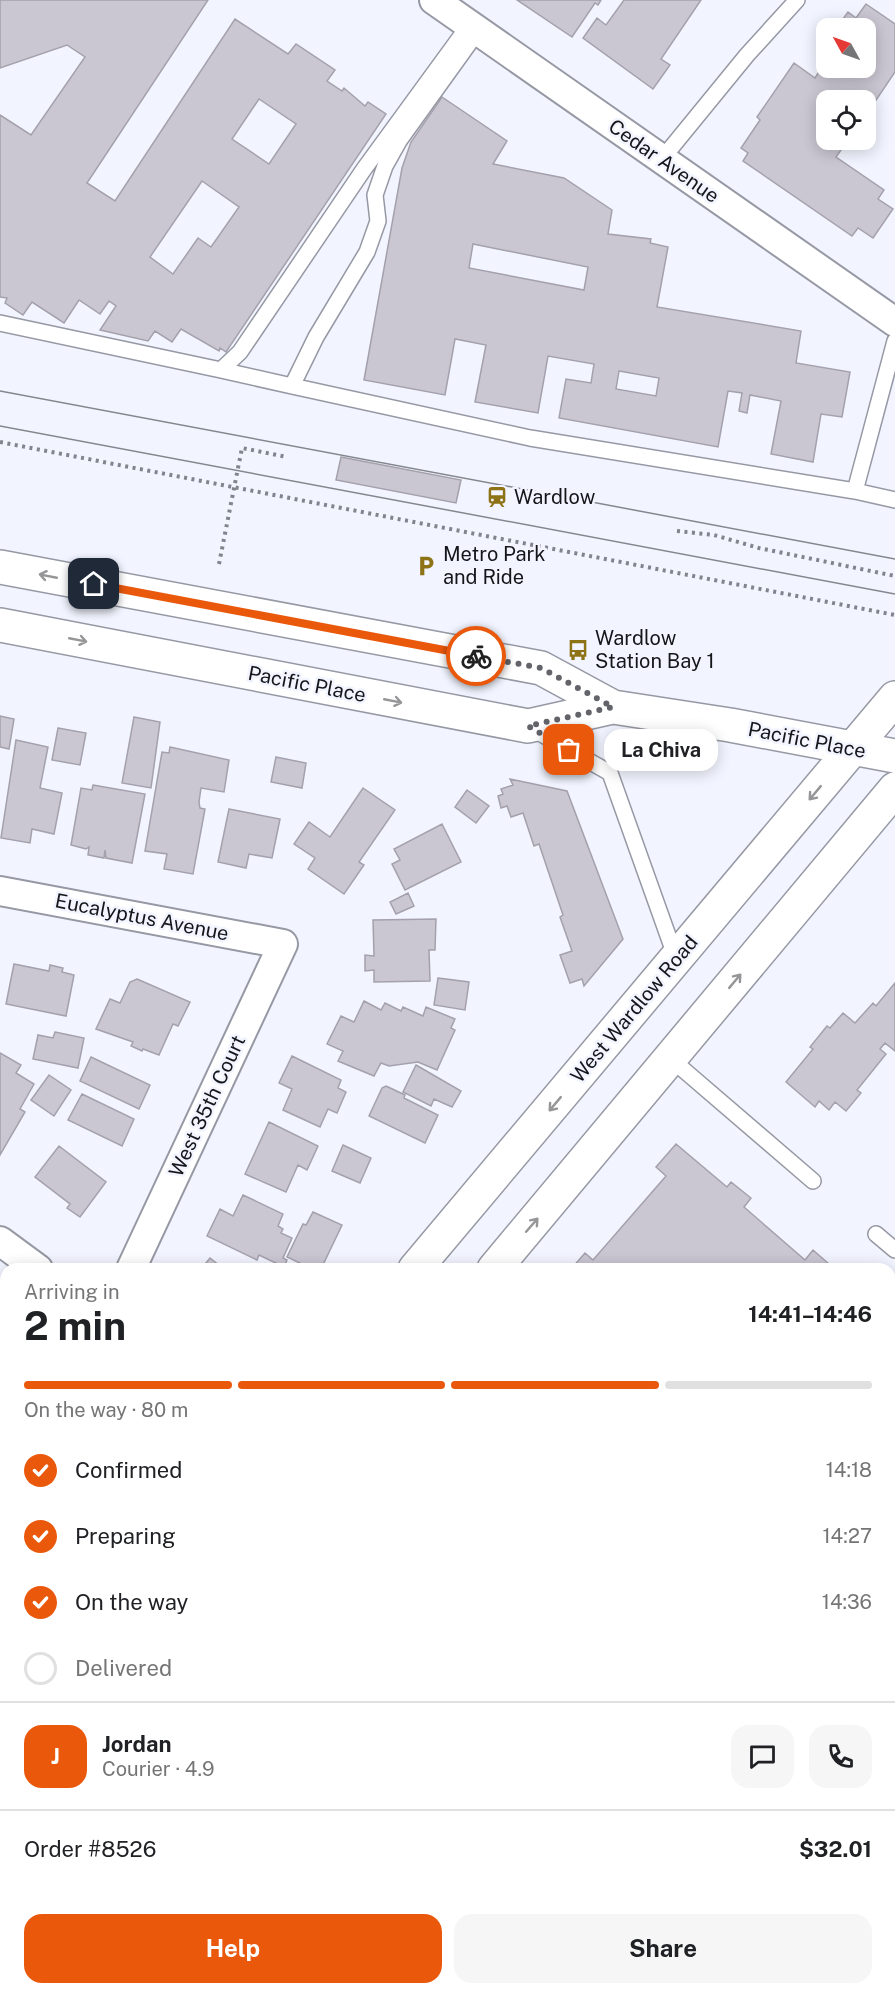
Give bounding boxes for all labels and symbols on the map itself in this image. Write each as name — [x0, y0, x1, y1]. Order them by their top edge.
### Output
north arrow — [816, 18, 876, 78]
street label: Cedar Avenue — [604, 114, 724, 208]
station icon: Wardlow — [485, 485, 509, 509]
place label: Wardlow — [514, 485, 596, 509]
place label: Metro Park and Ride — [443, 542, 546, 589]
parking icon: Metro Park and Ride — [414, 554, 438, 578]
pin — [68, 558, 119, 609]
one-way arrow — [39, 570, 58, 581]
courier — [446, 626, 506, 686]
place label: Wardlow Station Bay 1 — [595, 626, 715, 673]
one-way arrow — [68, 635, 87, 646]
bus stop icon: Wardlow Station Bay 1 — [566, 638, 590, 662]
street label: Pacific Place — [246, 661, 368, 707]
one-way arrow — [383, 696, 403, 707]
street label: Pacific Place — [746, 717, 868, 763]
pin — [543, 724, 594, 775]
callout: La Chiva — [605, 729, 719, 771]
one-way arrow — [808, 785, 822, 800]
street label: Eucalyptus Avenue — [53, 888, 231, 946]
street label: West Wardlow Road — [565, 930, 703, 1088]
one-way arrow — [728, 974, 741, 990]
street label: West 35th Court — [164, 1031, 250, 1181]
one-way arrow — [549, 1096, 562, 1112]
one-way arrow — [525, 1218, 539, 1233]

